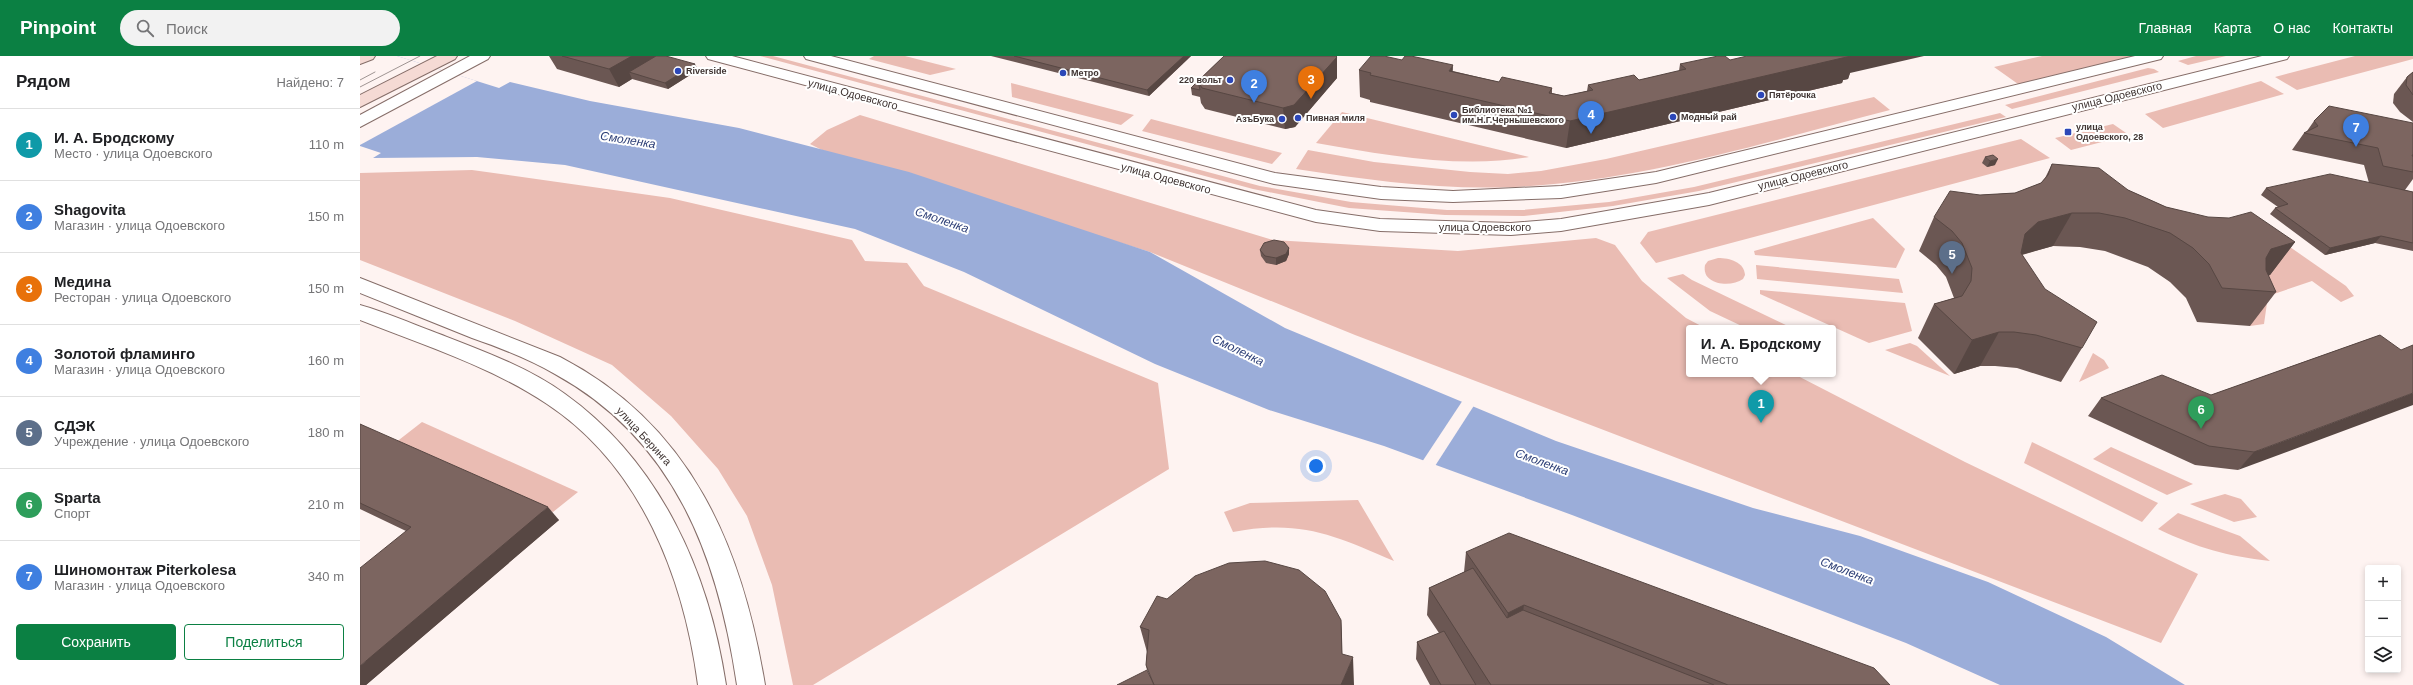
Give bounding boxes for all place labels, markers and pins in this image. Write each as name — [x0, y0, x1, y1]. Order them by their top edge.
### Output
marker: Riverside — [673, 66, 683, 76]
place label: Riverside — [686, 66, 727, 76]
pin: 3 — [1298, 66, 1324, 99]
marker: Метро — [1058, 68, 1068, 78]
place label: Метро — [1071, 68, 1099, 78]
pin: 2 — [1241, 70, 1267, 103]
place label: 220 вольт — [1179, 75, 1223, 85]
marker: 220 вольт — [1225, 75, 1235, 85]
marker: Пятёрочка — [1756, 90, 1766, 100]
place label: Пятёрочка — [1769, 90, 1817, 100]
pin: 4 — [1578, 101, 1604, 134]
place label: Библиотека №1 им.Н.Г.Чернышевского — [1462, 105, 1564, 125]
marker: Библиотека №1 им.Н.Г.Чернышевского — [1449, 110, 1459, 120]
marker: Модный рай — [1668, 112, 1678, 122]
place label: Модный рай — [1681, 112, 1737, 122]
marker: Пивная миля — [1293, 113, 1303, 123]
place label: Пивная миля — [1306, 113, 1365, 123]
place label: АзъБука — [1236, 114, 1275, 124]
marker: АзъБука — [1277, 114, 1287, 124]
pin: 7 — [2343, 114, 2369, 147]
place label: улица Одоевского, 28 — [2076, 122, 2143, 142]
marker: улица Одоевского, 28 — [2063, 127, 2073, 137]
pin: 5 — [1939, 241, 1965, 274]
pin: 1 — [1748, 390, 1774, 423]
pin: 6 — [2188, 396, 2214, 429]

